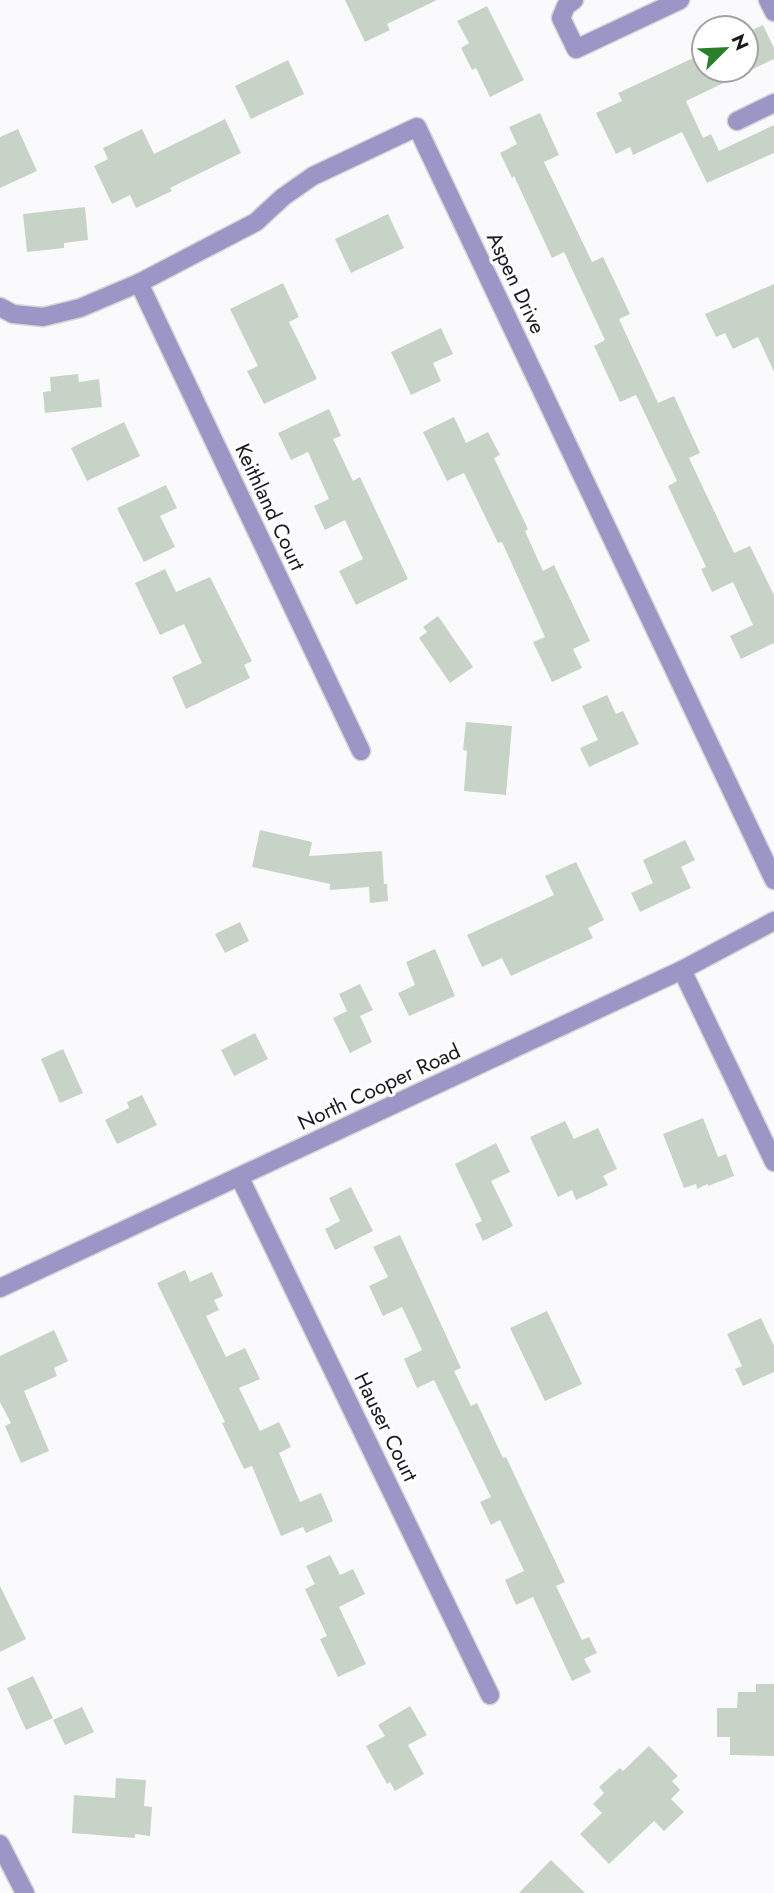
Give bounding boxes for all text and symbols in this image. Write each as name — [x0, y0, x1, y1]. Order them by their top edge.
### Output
north arrow — [690, 14, 760, 84]
text: N — [725, 30, 755, 55]
street label: Aspen Drive — [479, 227, 553, 339]
street label: Keithland Court — [227, 439, 313, 575]
street label: North Cooper Road — [293, 1036, 465, 1138]
street label: Hauser Court — [347, 1367, 425, 1487]

